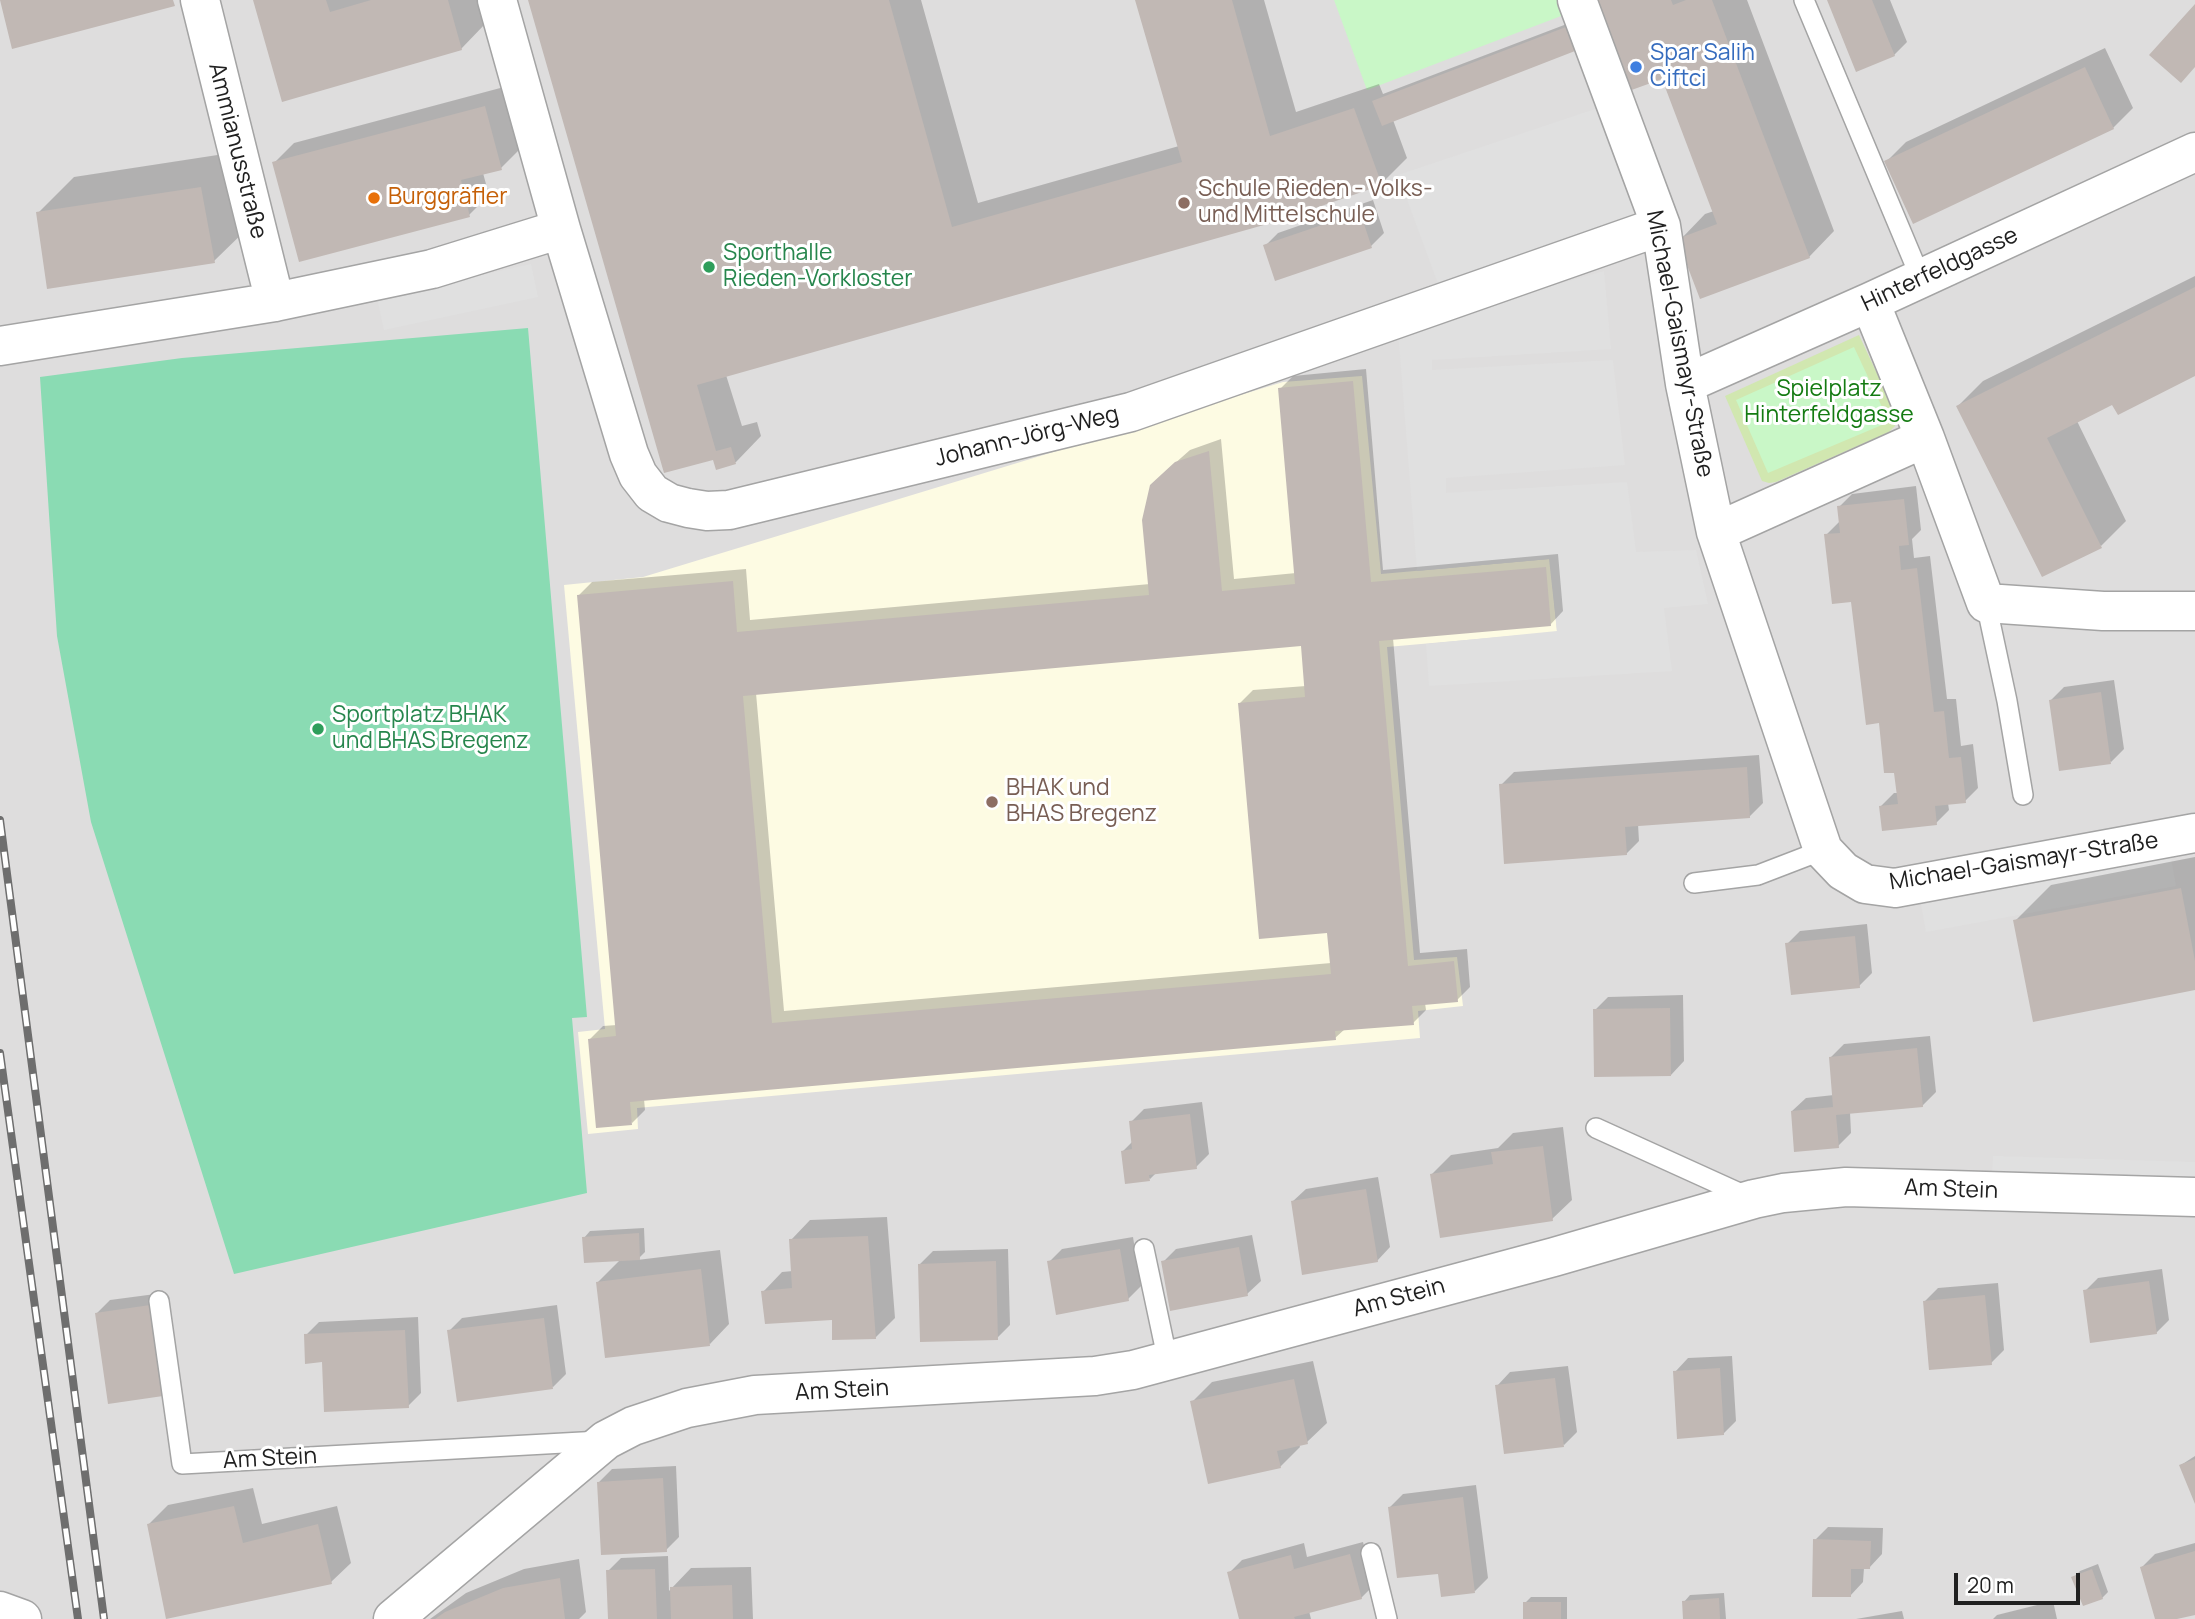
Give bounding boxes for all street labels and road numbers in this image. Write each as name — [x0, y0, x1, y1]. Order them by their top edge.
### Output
street label: Ammianusstraße — [202, 60, 272, 242]
street label: Michael-Gaismayr-Straße — [1640, 208, 1718, 480]
street label: Hinterfeldgasse — [1857, 222, 2023, 318]
street label: Johann-Jörg-Weg — [932, 401, 1122, 473]
street label: Michael-Gaismayr-Straße — [1888, 827, 2160, 897]
street label: Am Stein — [1904, 1175, 1998, 1205]
street label: Am Stein — [1350, 1272, 1448, 1324]
street label: Am Stein — [794, 1375, 890, 1407]
street label: Am Stein — [222, 1443, 318, 1475]

